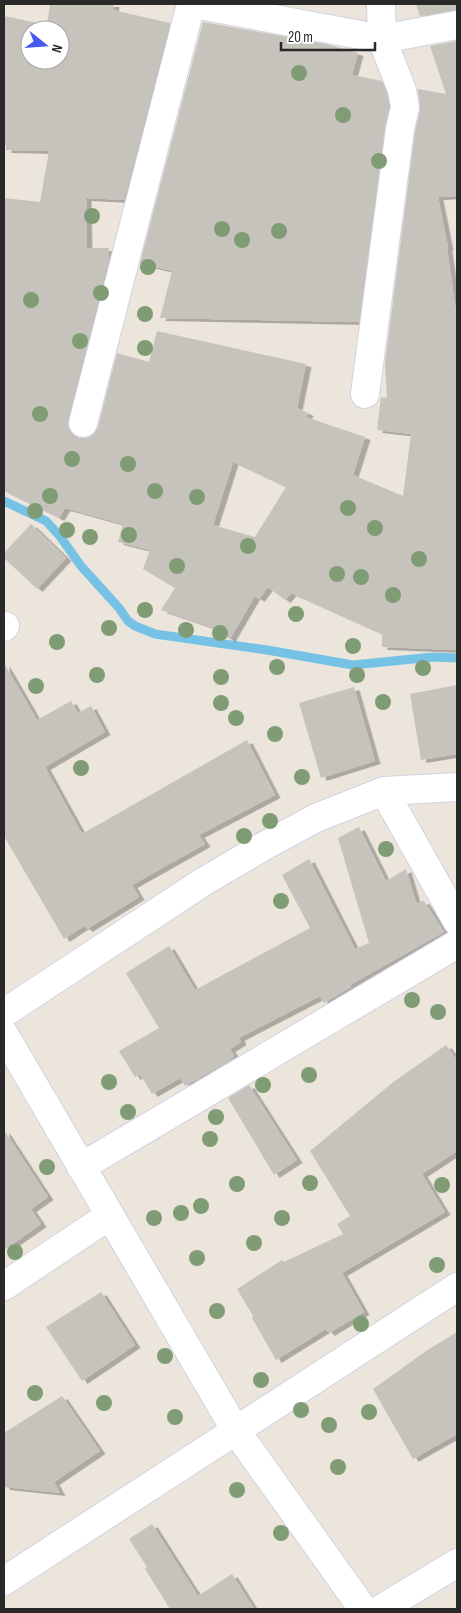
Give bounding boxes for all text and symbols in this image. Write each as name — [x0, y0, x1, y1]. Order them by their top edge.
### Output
north arrow — [20, 20, 70, 70]
scale bar — [281, 20, 375, 52]
text: 20 m — [288, 28, 313, 47]
text: N — [48, 43, 66, 55]

